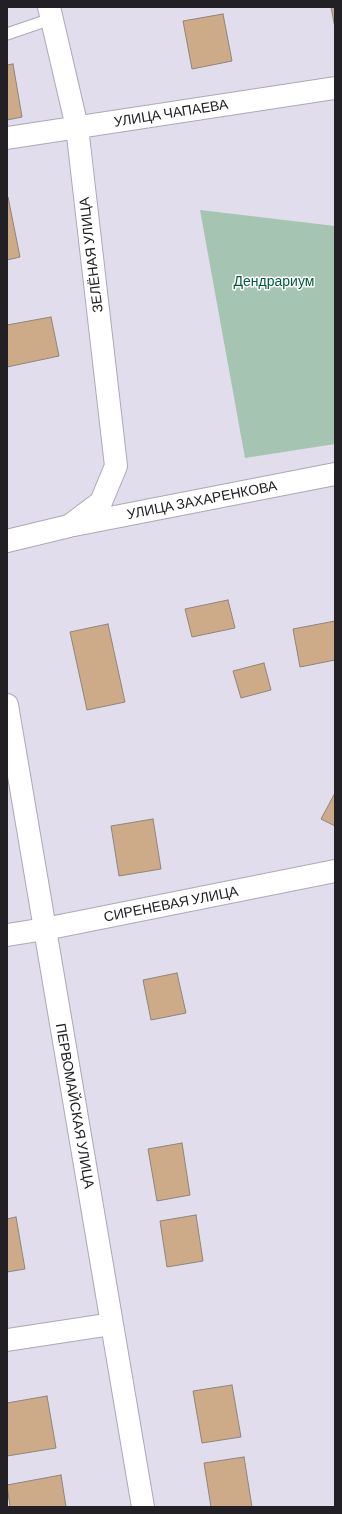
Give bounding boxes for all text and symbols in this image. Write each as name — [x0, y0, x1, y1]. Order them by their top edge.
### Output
street label: УЛИЦА ЧАПАЕВА — [113, 96, 229, 130]
street label: ЗЕЛЁНАЯ УЛИЦА — [76, 196, 106, 314]
park label: Дендрариум — [234, 273, 314, 289]
street label: УЛИЦА ЗАХАРЕНКОВА — [126, 477, 278, 523]
street label: СИРЕНЕВАЯ УЛИЦА — [102, 883, 240, 925]
street label: ПЕРВОМАЙСКАЯ УЛИЦА — [52, 1022, 98, 1190]

